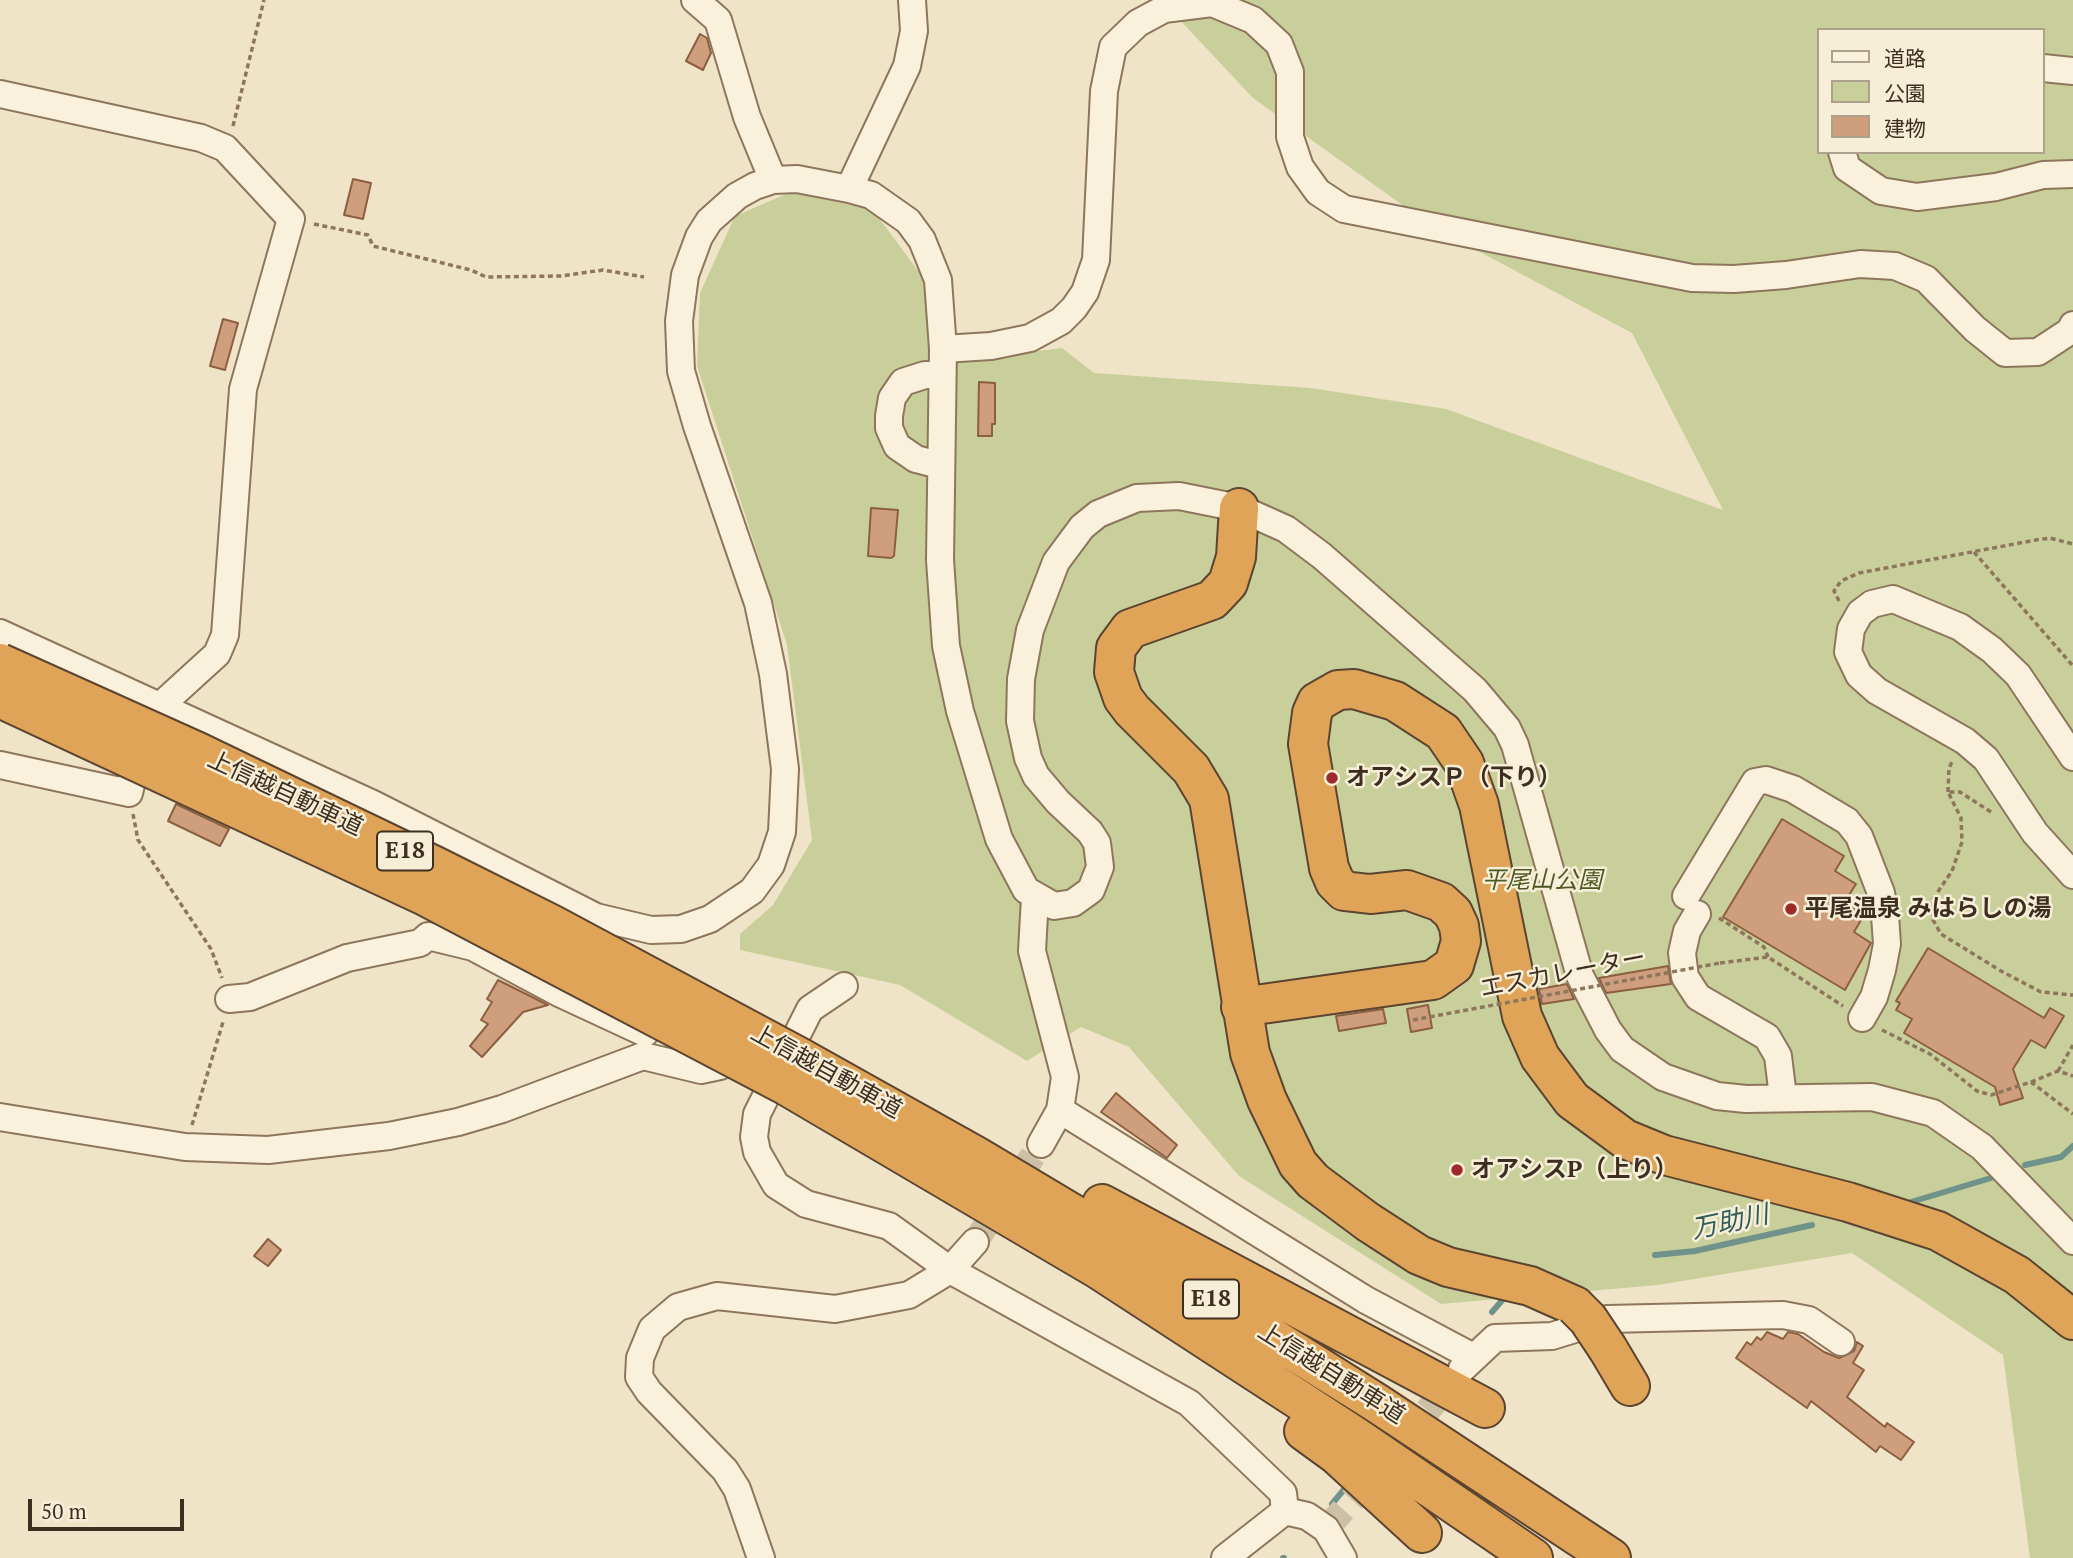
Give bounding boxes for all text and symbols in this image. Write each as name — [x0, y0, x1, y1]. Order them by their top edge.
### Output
legend — [1818, 28, 2045, 154]
text: 道路 — [1884, 44, 1926, 72]
text: 公園 — [1884, 79, 1926, 107]
text: 建物 — [1884, 114, 1926, 142]
street label: 上信越自動車道 — [203, 745, 367, 843]
place label: オアシスＰ（下り） — [1346, 764, 1562, 792]
marker: オアシスＰ（下り） — [1324, 770, 1340, 786]
road number: E18 — [377, 832, 433, 870]
park label: 平尾山公園 — [1482, 867, 1602, 895]
place label: 平尾温泉 みはらしの湯 — [1805, 895, 2051, 923]
marker: 平尾温泉 みはらしの湯 — [1783, 901, 1799, 917]
street label: エスカレーター — [1478, 944, 1648, 1004]
street label: 上信越自動車道 — [746, 1019, 906, 1125]
place label: オアシスP（上り） — [1471, 1156, 1678, 1184]
marker: オアシスP（上り） — [1449, 1162, 1465, 1178]
water label: 万助川 — [1689, 1200, 1771, 1246]
road number: E18 — [1183, 1280, 1239, 1318]
street label: 上信越自動車道 — [1252, 1317, 1410, 1431]
scale bar — [32, 1484, 187, 1528]
text: 50 m — [41, 1497, 87, 1525]

